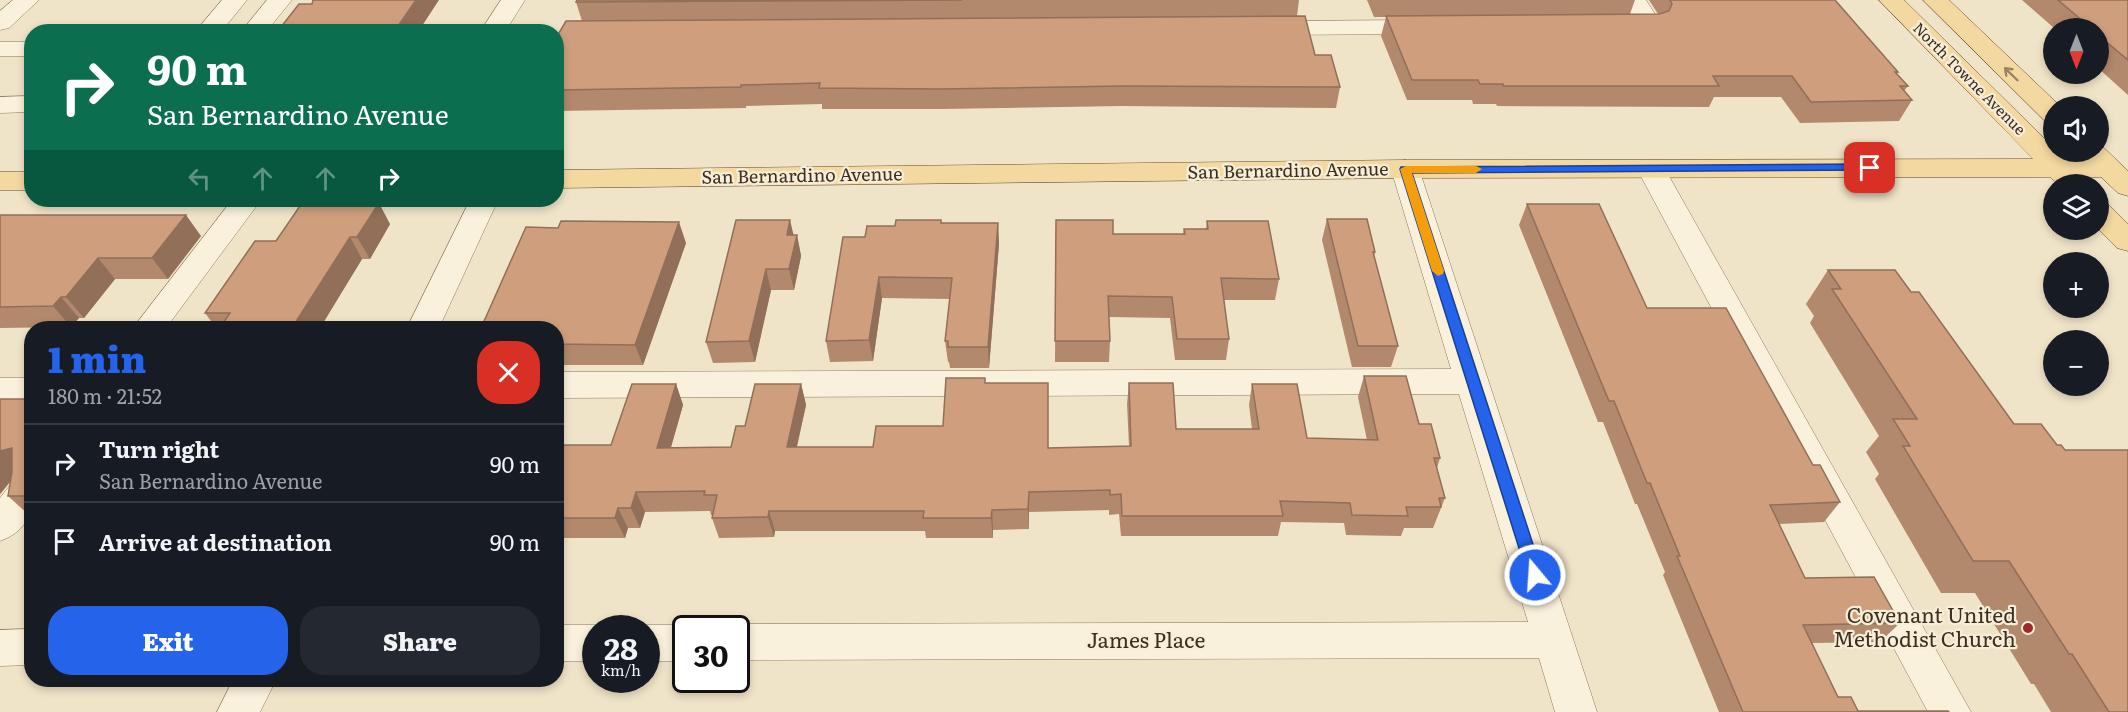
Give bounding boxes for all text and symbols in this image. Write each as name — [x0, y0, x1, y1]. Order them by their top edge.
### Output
street label: North Towne Avenue — [1908, 16, 2032, 140]
north arrow — [2043, 18, 2109, 84]
map controls — [2043, 18, 2109, 396]
text: 90 m — [147, 36, 247, 98]
icon: right — [48, 48, 126, 126]
one-way arrow — [2004, 67, 2019, 81]
text: San Bernardino Avenue — [147, 93, 449, 133]
button: sound — [2043, 96, 2109, 162]
pin — [1844, 142, 1895, 193]
icon: arrive — [1853, 151, 1886, 184]
street label: San Bernardino Avenue — [1187, 154, 1389, 185]
street label: San Bernardino Avenue — [701, 159, 903, 190]
icon: left — [183, 162, 216, 195]
icon: ahead — [246, 162, 279, 195]
icon: ahead — [309, 162, 342, 195]
icon: right — [372, 162, 405, 195]
button: layers — [2043, 174, 2109, 240]
button: + — [2043, 252, 2109, 318]
button: − — [2043, 330, 2109, 396]
text: 1 min — [48, 331, 146, 384]
button: close — [477, 341, 540, 404]
text: 180 m · 21:52 — [48, 380, 162, 410]
text: Turn right — [99, 432, 219, 465]
icon: right — [48, 447, 81, 480]
text: 90 m — [490, 447, 540, 480]
text: San Bernardino Avenue — [99, 465, 322, 495]
icon: arrive — [48, 525, 81, 558]
text: Arrive at destination — [99, 525, 332, 558]
text: 90 m — [490, 525, 540, 558]
position arrow — [1503, 543, 1567, 607]
place label: Covenant United Methodist Church — [1833, 598, 2016, 653]
button: Exit — [48, 606, 288, 675]
button: Share — [300, 606, 540, 675]
speed limit sign: 30 — [672, 615, 750, 693]
marker: Covenant United Methodist Church — [2021, 621, 2035, 635]
street label: James Place — [1087, 623, 1205, 654]
text: 28 — [604, 625, 638, 669]
text: km/h — [601, 658, 641, 681]

